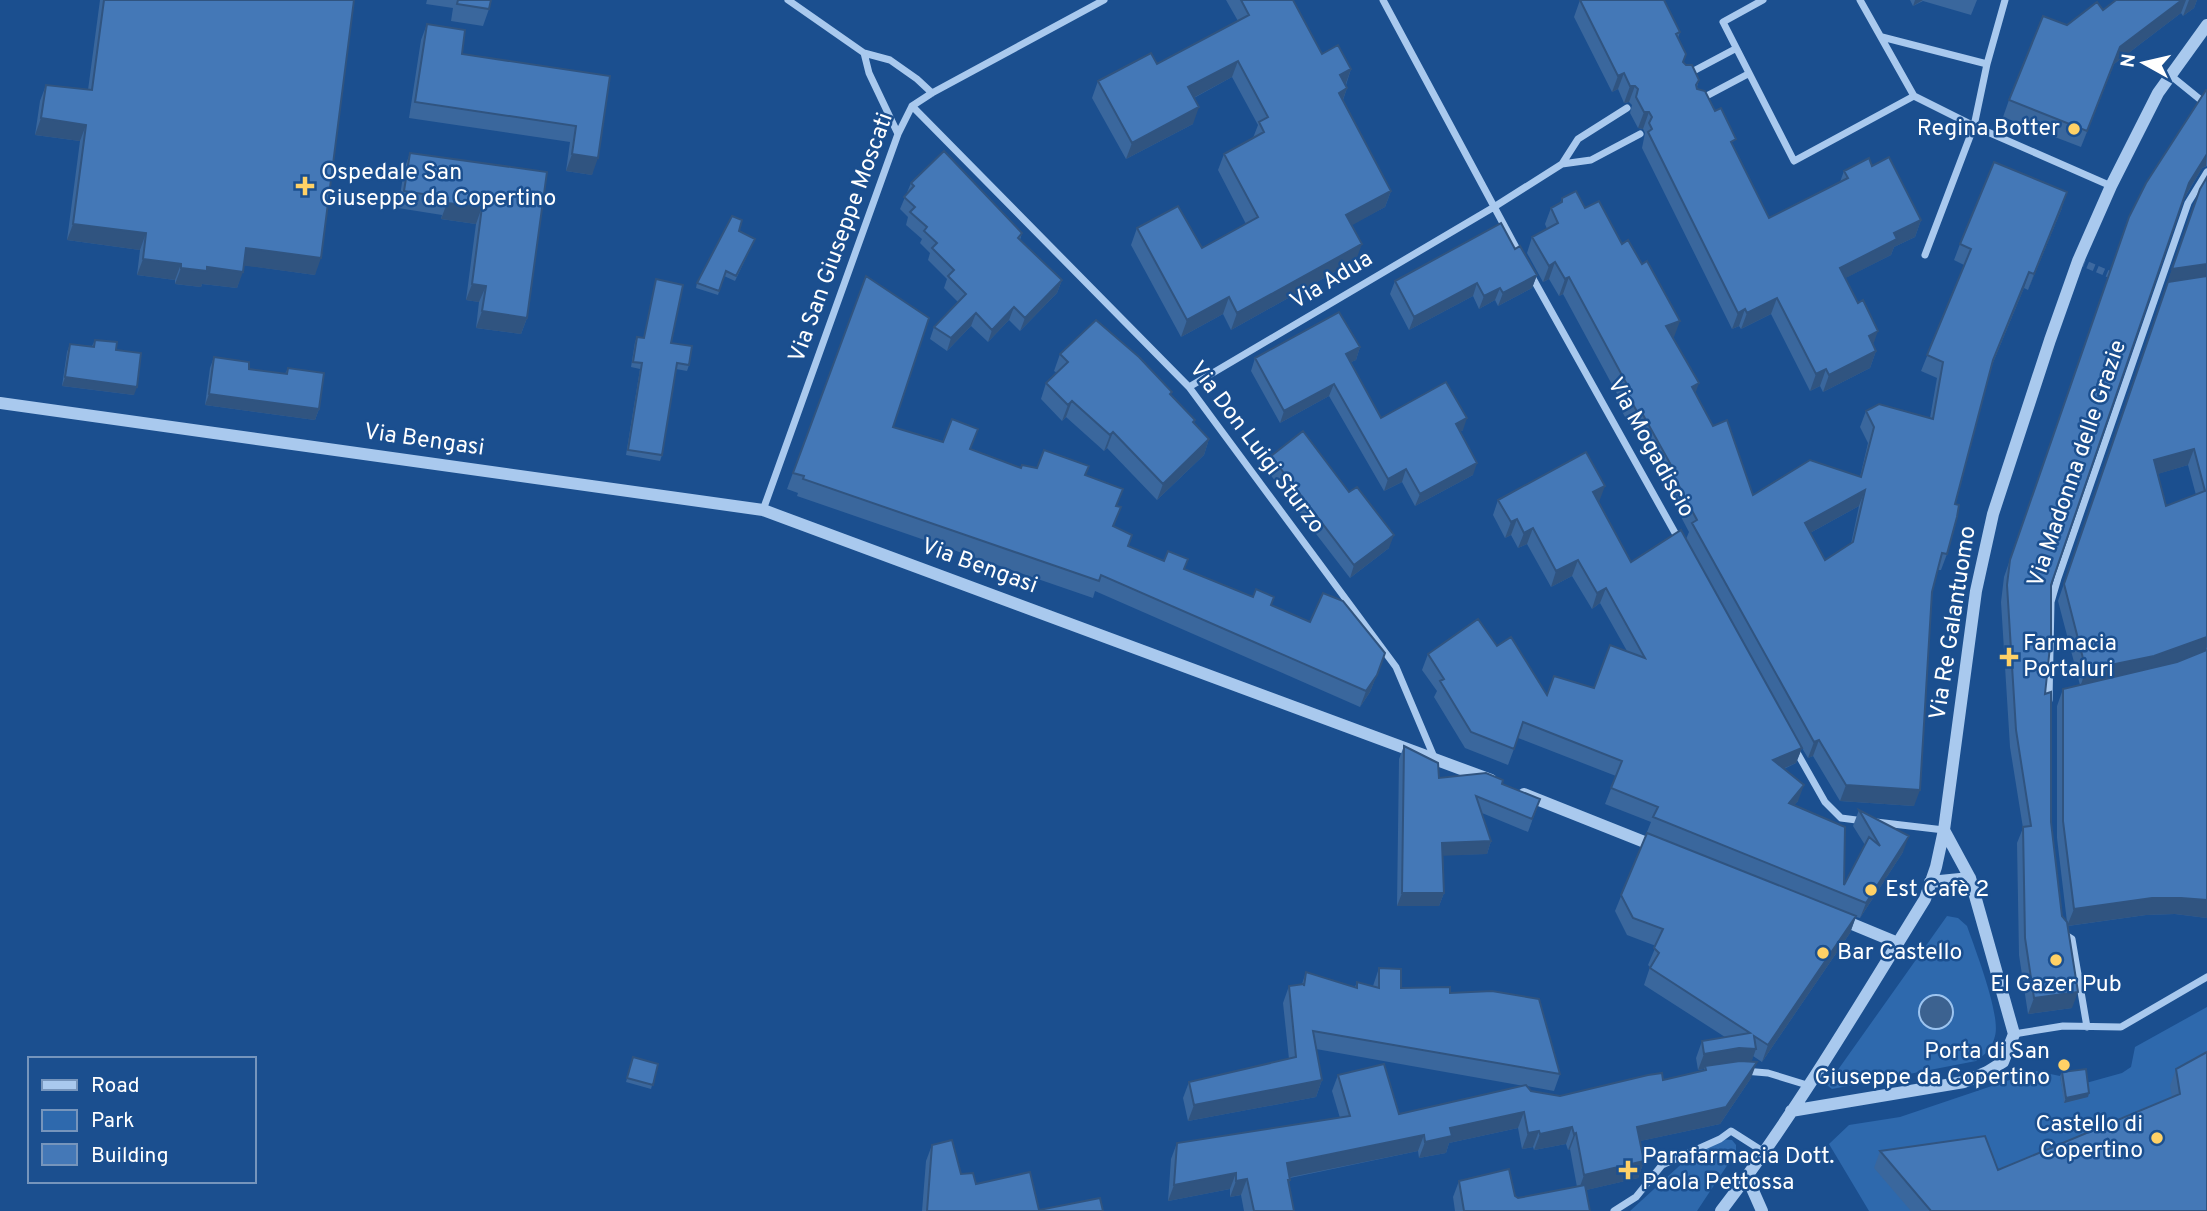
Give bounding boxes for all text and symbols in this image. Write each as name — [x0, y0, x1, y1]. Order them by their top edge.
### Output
north arrow — [2109, 28, 2179, 98]
text: N — [2116, 52, 2142, 69]
street label: Via San Giuseppe Moscati — [783, 109, 901, 367]
place label: Regina Botter — [1917, 115, 2060, 144]
marker: Regina Botter — [2066, 121, 2082, 137]
place label: Ospedale San Giuseppe da Copertino — [321, 159, 556, 214]
marker: Ospedale San Giuseppe da Copertino — [295, 176, 315, 196]
street label: Via Adua — [1286, 245, 1378, 317]
street label: Via Madonna delle Grazie — [2022, 337, 2134, 591]
street label: Via Don Luigi Sturzo — [1182, 356, 1330, 540]
street label: Via Mogadiscio — [1600, 373, 1700, 523]
street label: Via Bengasi — [362, 418, 486, 464]
street label: Via Re Galantuomo — [1924, 524, 1984, 722]
street label: Via Bengasi — [917, 533, 1041, 601]
place label: Farmacia Portaluri — [2023, 630, 2117, 685]
marker: Farmacia Portaluri — [2001, 649, 2017, 665]
place label: Est Cafè 2 — [1885, 876, 1989, 905]
marker: Est Cafè 2 — [1863, 882, 1879, 898]
place label: Bar Castello — [1837, 939, 1962, 968]
marker: Bar Castello — [1815, 945, 1831, 961]
marker: El Gazer Pub — [2048, 952, 2064, 968]
place label: El Gazer Pub — [1990, 971, 2122, 1000]
place label: Porta di San Giuseppe da Copertino — [1815, 1038, 2050, 1093]
legend — [28, 1057, 256, 1183]
marker: Porta di San Giuseppe da Copertino — [2056, 1057, 2072, 1073]
text: Road — [91, 1073, 140, 1100]
text: Park — [91, 1108, 134, 1135]
place label: Castello di Copertino — [2036, 1111, 2143, 1166]
marker: Castello di Copertino — [2149, 1130, 2165, 1146]
text: Building — [91, 1143, 169, 1170]
place label: Parafarmacia Dott. Paola Pettossa — [1642, 1143, 1835, 1198]
marker: Parafarmacia Dott. Paola Pettossa — [1620, 1162, 1636, 1178]

